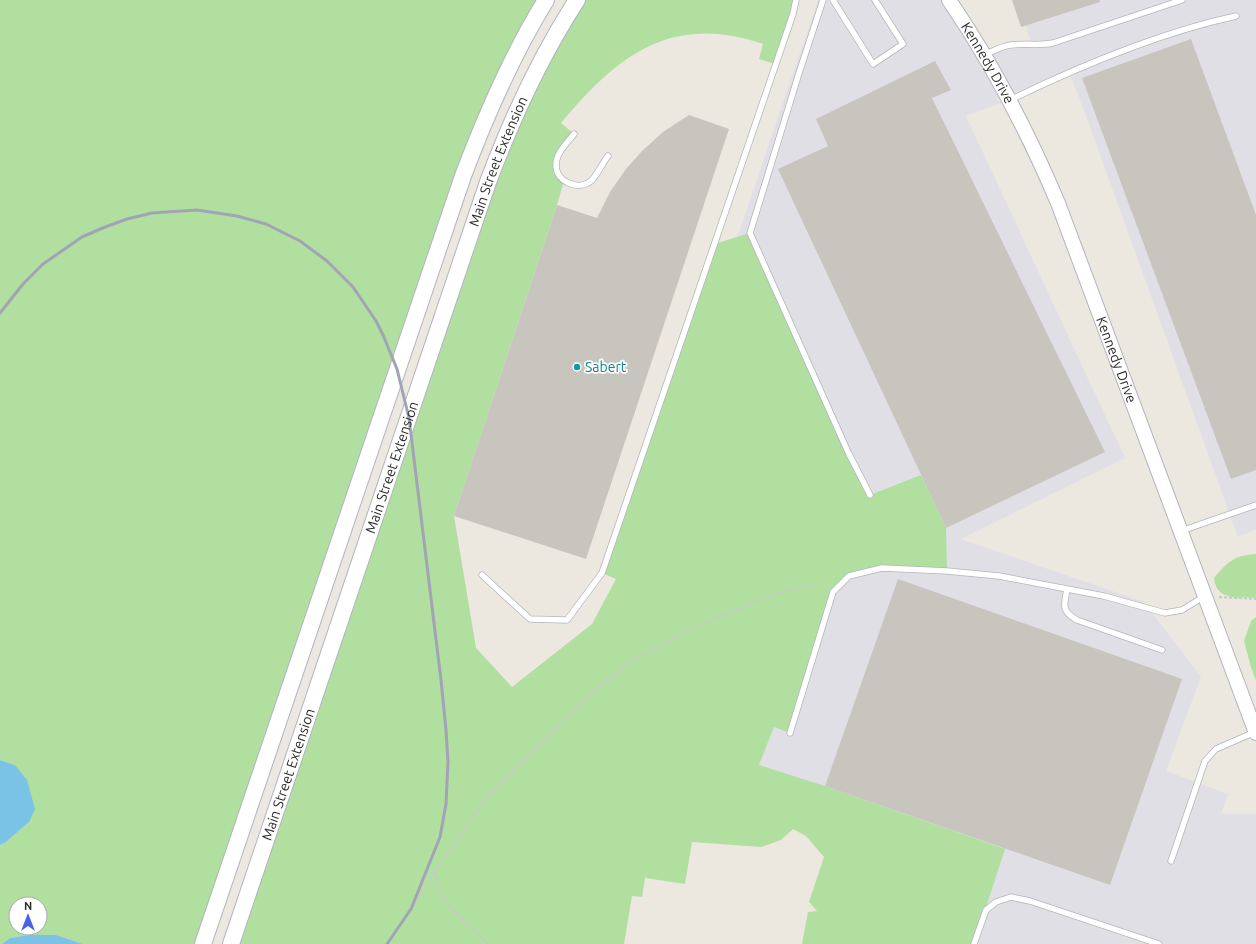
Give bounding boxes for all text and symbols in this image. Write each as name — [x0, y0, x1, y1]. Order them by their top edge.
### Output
street label: Kennedy Drive — [958, 19, 1018, 106]
street label: Main Street Extension — [466, 94, 531, 228]
street label: Kennedy Drive — [1093, 314, 1140, 405]
place label: Sabert — [585, 359, 627, 375]
marker: Sabert — [572, 362, 582, 372]
street label: Main Street Extension — [362, 399, 421, 535]
street label: Main Street Extension — [259, 706, 318, 842]
north arrow — [8, 896, 48, 936]
text: N — [24, 900, 32, 912]

